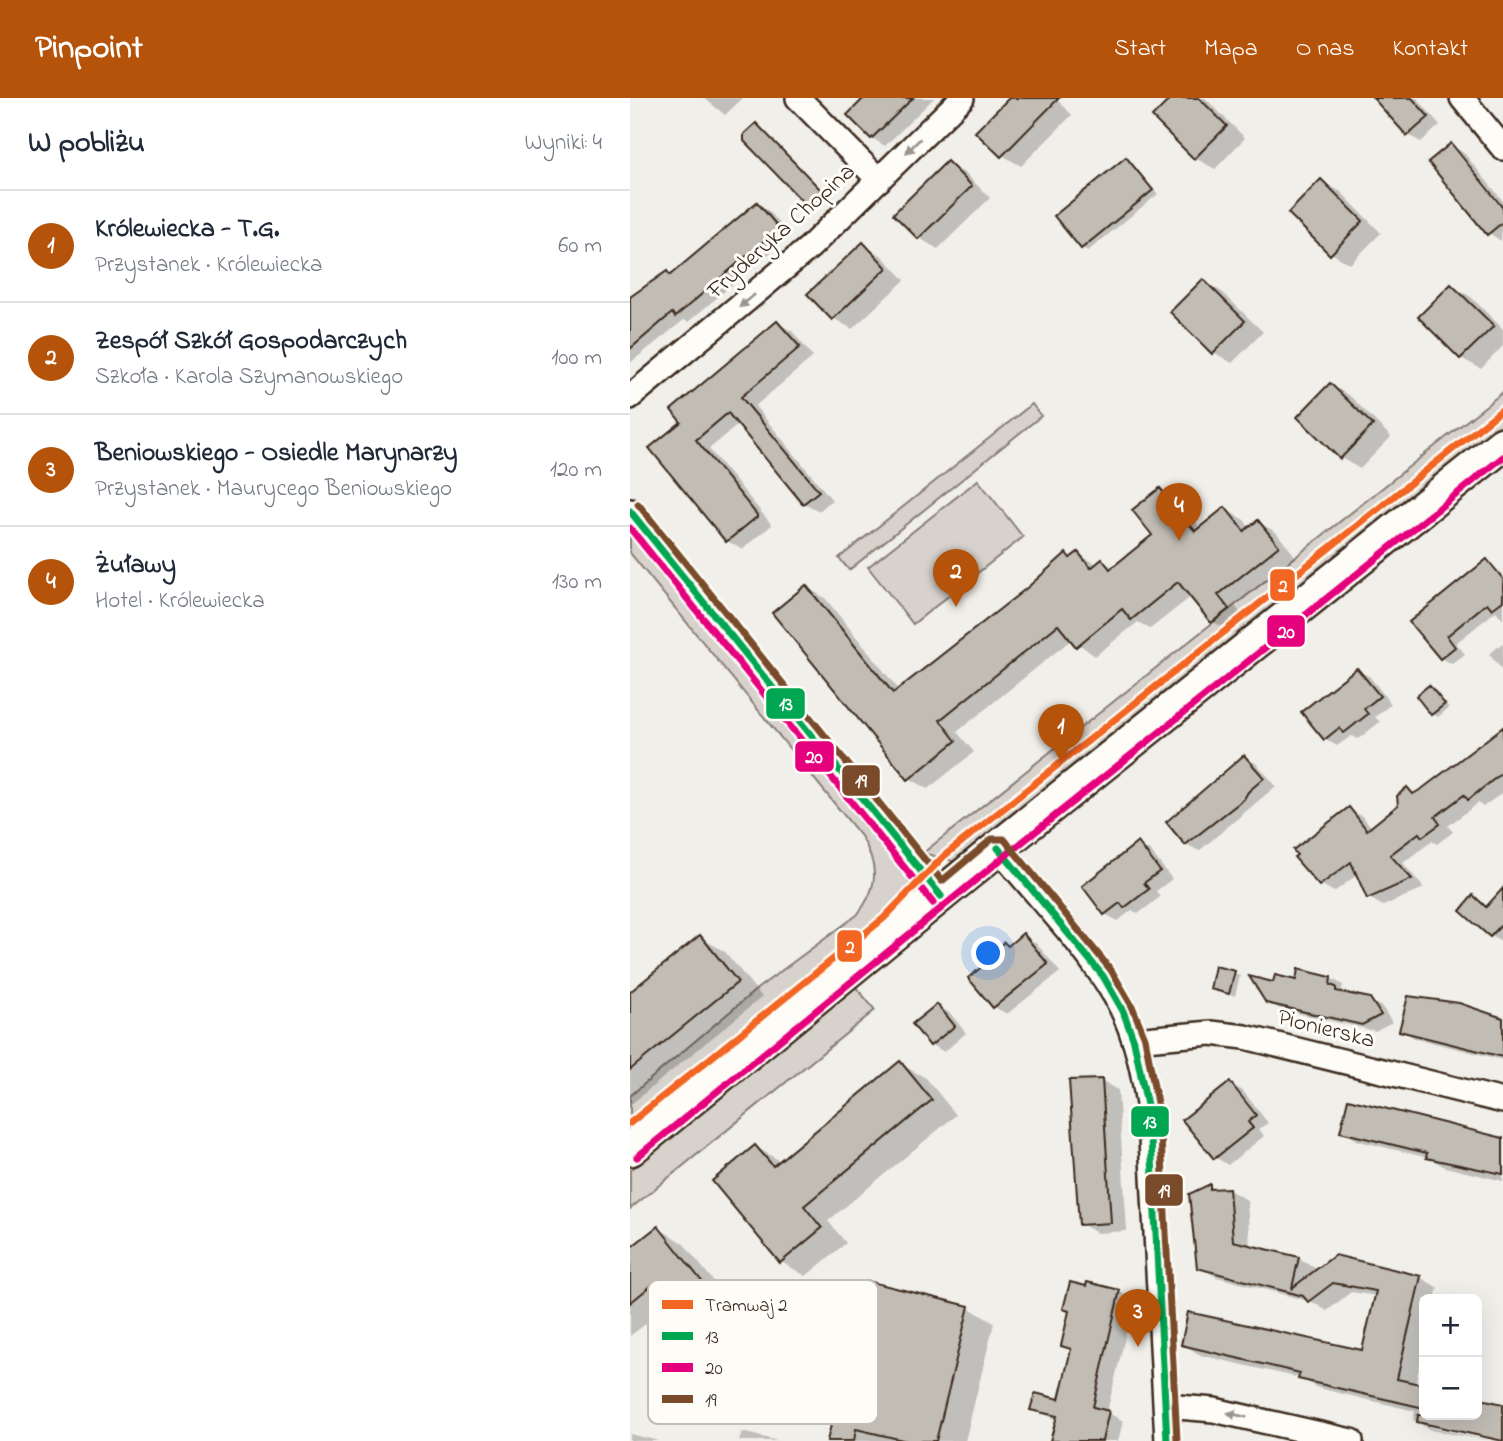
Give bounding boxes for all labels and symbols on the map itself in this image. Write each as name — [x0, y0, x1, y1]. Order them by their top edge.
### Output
one-way arrow — [905, 138, 922, 155]
street label: Fryderyka Chopina — [699, 156, 865, 310]
one-way arrow — [738, 293, 756, 309]
pin: 4 — [1156, 483, 1202, 541]
pin: 2 — [933, 549, 979, 607]
line badge: 2 — [1269, 568, 1296, 602]
text: 2 — [1277, 574, 1288, 601]
line badge: 20 — [1266, 614, 1306, 648]
text: 20 — [1276, 620, 1296, 647]
line badge: 13 — [765, 687, 806, 720]
text: 13 — [779, 692, 793, 719]
pin: 1 — [1038, 704, 1084, 762]
line badge: 20 — [794, 740, 835, 773]
text: 20 — [804, 745, 824, 772]
line badge: 19 — [841, 764, 881, 797]
text: 19 — [855, 769, 867, 796]
line badge: 2 — [836, 929, 863, 963]
text: 2 — [844, 935, 855, 962]
your location — [971, 936, 1005, 970]
street label: Pionierska — [1274, 1001, 1378, 1059]
line badge: 13 — [1130, 1105, 1170, 1138]
text: 13 — [1143, 1110, 1157, 1137]
line badge: 19 — [1144, 1173, 1184, 1207]
text: 19 — [1158, 1179, 1170, 1206]
legend — [648, 1280, 878, 1424]
pin: 3 — [1115, 1289, 1161, 1347]
text: Tramwaj 2 — [705, 1293, 788, 1320]
text: 13 — [705, 1325, 719, 1352]
text: 20 — [705, 1356, 723, 1383]
text: 19 — [705, 1388, 717, 1415]
one-way arrow — [1226, 1409, 1248, 1420]

